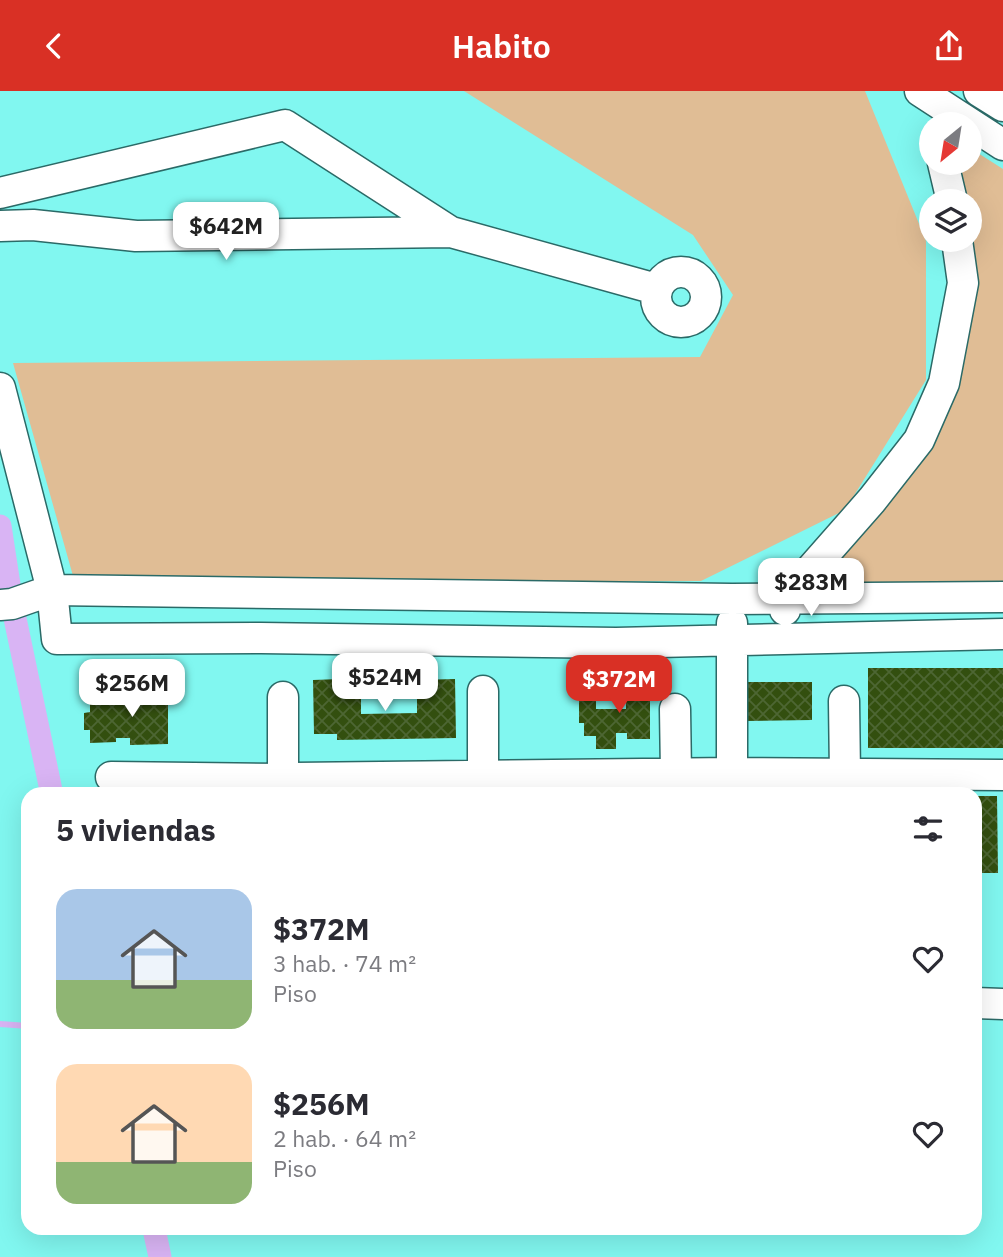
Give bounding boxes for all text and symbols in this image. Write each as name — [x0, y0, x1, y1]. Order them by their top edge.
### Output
text: Habito — [452, 25, 551, 67]
icon: back — [35, 27, 73, 65]
icon: share — [930, 27, 968, 65]
north arrow — [919, 112, 982, 175]
map controls — [919, 112, 982, 252]
button: layers — [919, 189, 982, 252]
pin: $642M — [177, 202, 275, 262]
text: $642M — [189, 210, 263, 240]
pin: $283M — [762, 559, 860, 618]
text: $283M — [774, 566, 848, 596]
pin: $524M — [336, 653, 434, 713]
pin: $372M — [570, 655, 668, 715]
pin: $256M — [83, 659, 181, 719]
text: $524M — [348, 661, 422, 691]
text: $372M — [582, 663, 656, 693]
text: $256M — [95, 667, 169, 697]
text: 5 viviendas — [56, 810, 216, 849]
icon: filters — [909, 810, 947, 848]
text: $372M — [273, 909, 370, 948]
icon: home — [112, 917, 196, 1001]
icon: heart — [909, 940, 947, 978]
text: 3 hab. · 74 m² — [273, 948, 416, 978]
text: Piso — [273, 978, 317, 1008]
text: $256M — [273, 1084, 370, 1123]
icon: home — [112, 1092, 196, 1176]
icon: heart — [909, 1115, 947, 1153]
text: 2 hab. · 64 m² — [273, 1123, 416, 1153]
text: Piso — [273, 1153, 317, 1183]

